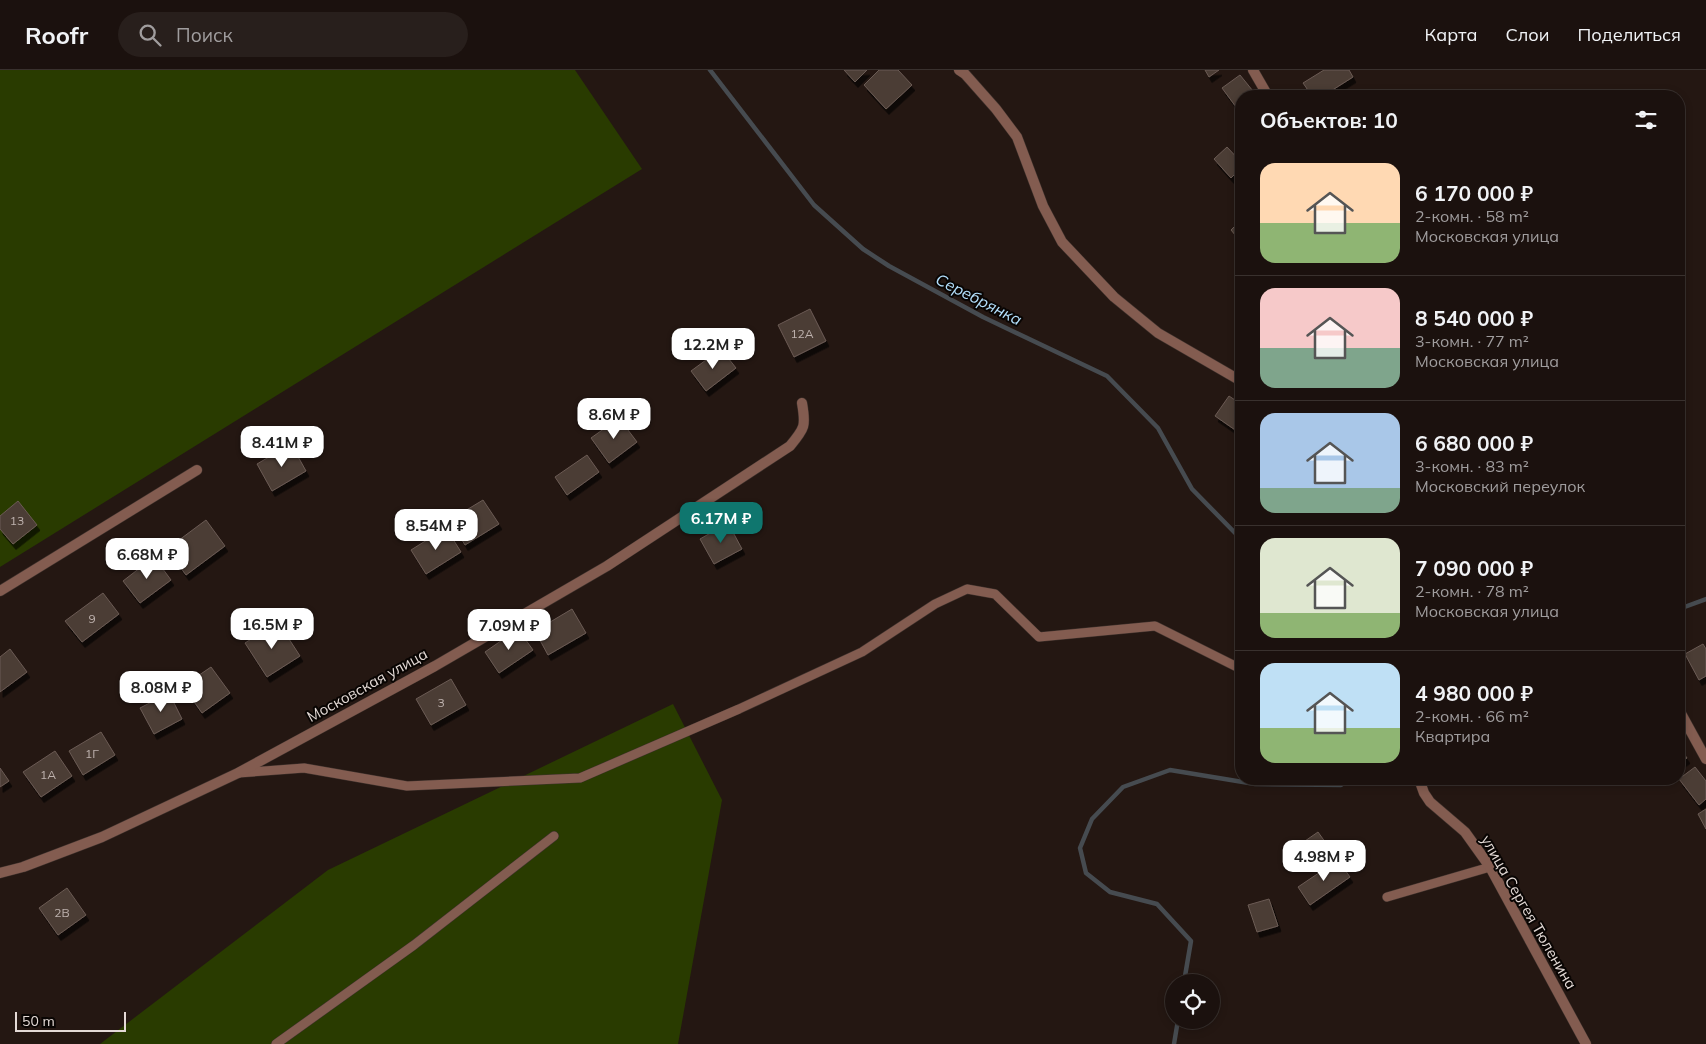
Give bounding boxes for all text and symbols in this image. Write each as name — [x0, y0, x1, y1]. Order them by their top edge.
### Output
search box — [118, 12, 468, 57]
text: Roofr — [25, 20, 88, 50]
icon: search — [136, 21, 164, 49]
text: Поиск — [176, 23, 233, 47]
text: Карта — [1425, 23, 1477, 46]
text: Слои — [1505, 23, 1550, 46]
text: Поделиться — [1578, 23, 1681, 46]
icon: filters — [1632, 106, 1660, 134]
text: Объектов: 10 — [1260, 107, 1398, 133]
text: 6 170 000 ₽ — [1415, 180, 1533, 206]
icon: home — [1300, 183, 1360, 243]
text: 2-комн. · 58 m² — [1415, 206, 1529, 226]
text: Московская улица — [1415, 226, 1559, 246]
water label: Серебрянка — [933, 269, 1026, 329]
text: 8 540 000 ₽ — [1415, 305, 1533, 331]
icon: home — [1300, 308, 1360, 368]
house number: 12А — [790, 326, 814, 341]
pin: 12.2M ₽ — [667, 328, 759, 370]
text: 3-комн. · 77 m² — [1415, 331, 1529, 351]
text: 12.2M ₽ — [683, 334, 743, 354]
text: Московская улица — [1415, 351, 1559, 371]
pin: 8.6M ₽ — [573, 398, 655, 440]
text: 8.6M ₽ — [588, 404, 640, 424]
pin: 8.41M ₽ — [236, 426, 328, 468]
text: 6 680 000 ₽ — [1415, 430, 1533, 456]
text: 8.41M ₽ — [252, 432, 312, 452]
icon: home — [1300, 433, 1360, 493]
text: 3-комн. · 83 m² — [1415, 456, 1529, 476]
text: Московский переулок — [1415, 476, 1585, 496]
pin: 6.17M ₽ — [675, 502, 767, 544]
pin: 8.54M ₽ — [390, 508, 482, 551]
text: 6.17M ₽ — [691, 508, 751, 528]
house number: 13 — [10, 513, 24, 528]
text: 8.54M ₽ — [406, 515, 466, 535]
pin: 6.68M ₽ — [101, 538, 193, 580]
text: 6.68M ₽ — [117, 544, 177, 564]
text: 7 090 000 ₽ — [1415, 555, 1533, 581]
icon: home — [1300, 558, 1360, 618]
text: 2-комн. · 78 m² — [1415, 581, 1529, 601]
text: Московская улица — [1415, 601, 1559, 621]
pin: 16.5M ₽ — [226, 608, 318, 650]
pin: 7.09M ₽ — [463, 608, 555, 651]
house number: 9 — [88, 611, 96, 626]
text: 16.5M ₽ — [242, 614, 302, 634]
text: 7.09M ₽ — [479, 615, 539, 635]
street label: Московская улица — [303, 644, 431, 726]
pin: 8.08M ₽ — [115, 670, 207, 713]
text: 8.08M ₽ — [131, 677, 191, 697]
text: 4 980 000 ₽ — [1415, 680, 1533, 706]
icon: home — [1300, 683, 1360, 743]
house number: 3 — [437, 695, 445, 710]
text: 2-комн. · 66 m² — [1415, 706, 1529, 726]
text: Квартира — [1415, 726, 1490, 746]
house number: 1Г — [85, 746, 99, 761]
house number: 1А — [40, 767, 56, 782]
street label: улица Сергея Тюленина — [1477, 831, 1581, 993]
pin: 4.98M ₽ — [1278, 840, 1370, 882]
text: 4.98M ₽ — [1294, 846, 1354, 866]
house number: 2В — [54, 905, 70, 920]
map controls — [1165, 974, 1220, 1029]
button: locate — [1165, 974, 1220, 1029]
scale bar — [15, 1009, 126, 1032]
text: 50 m — [22, 1012, 55, 1030]

